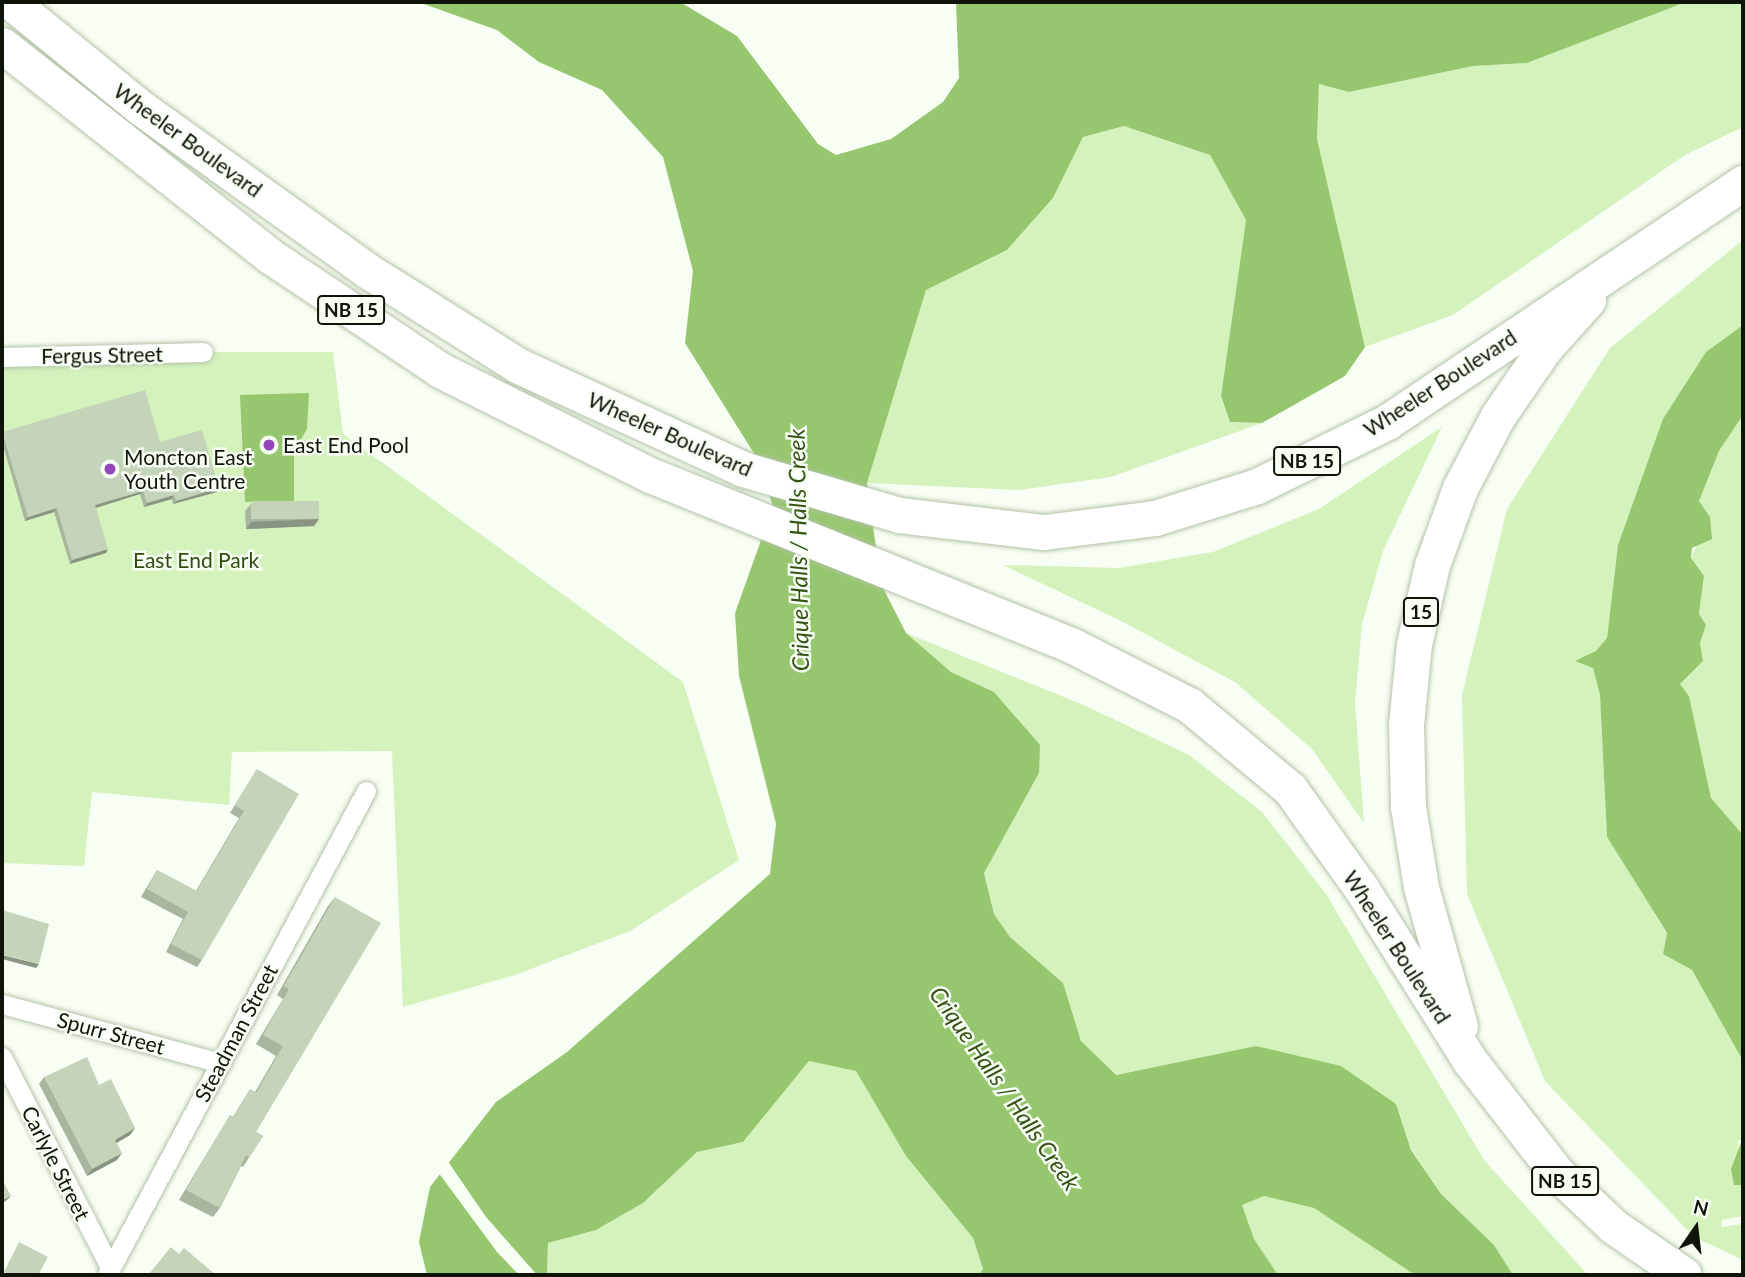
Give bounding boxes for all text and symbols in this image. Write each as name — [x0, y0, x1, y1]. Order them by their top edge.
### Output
street label: Wheeler Boulevard — [109, 78, 267, 202]
road number: NB 15 — [316, 294, 386, 326]
street label: Wheeler Boulevard — [1359, 324, 1521, 442]
street label: Fergus Street — [41, 341, 163, 369]
street label: Wheeler Boulevard — [584, 386, 756, 482]
water label: Crique Halls / Halls Creek — [782, 429, 814, 671]
place label: East End Pool — [283, 432, 409, 458]
marker: East End Pool — [261, 437, 277, 453]
place label: Moncton East Youth Centre — [124, 444, 252, 494]
road number: NB 15 — [1272, 446, 1342, 476]
marker: Moncton East Youth Centre — [102, 461, 118, 477]
park label: East End Park — [133, 547, 259, 573]
road number: 15 — [1402, 596, 1440, 628]
street label: Wheeler Boulevard — [1338, 866, 1456, 1028]
street label: Steadman Street — [189, 960, 283, 1106]
water label: Crique Halls / Halls Creek — [924, 981, 1086, 1195]
street label: Spurr Street — [54, 1007, 168, 1059]
street label: Carlyle Street — [16, 1102, 96, 1224]
road number: NB 15 — [1530, 1166, 1600, 1196]
north arrow — [1661, 1193, 1731, 1263]
text: N — [1691, 1194, 1711, 1220]

